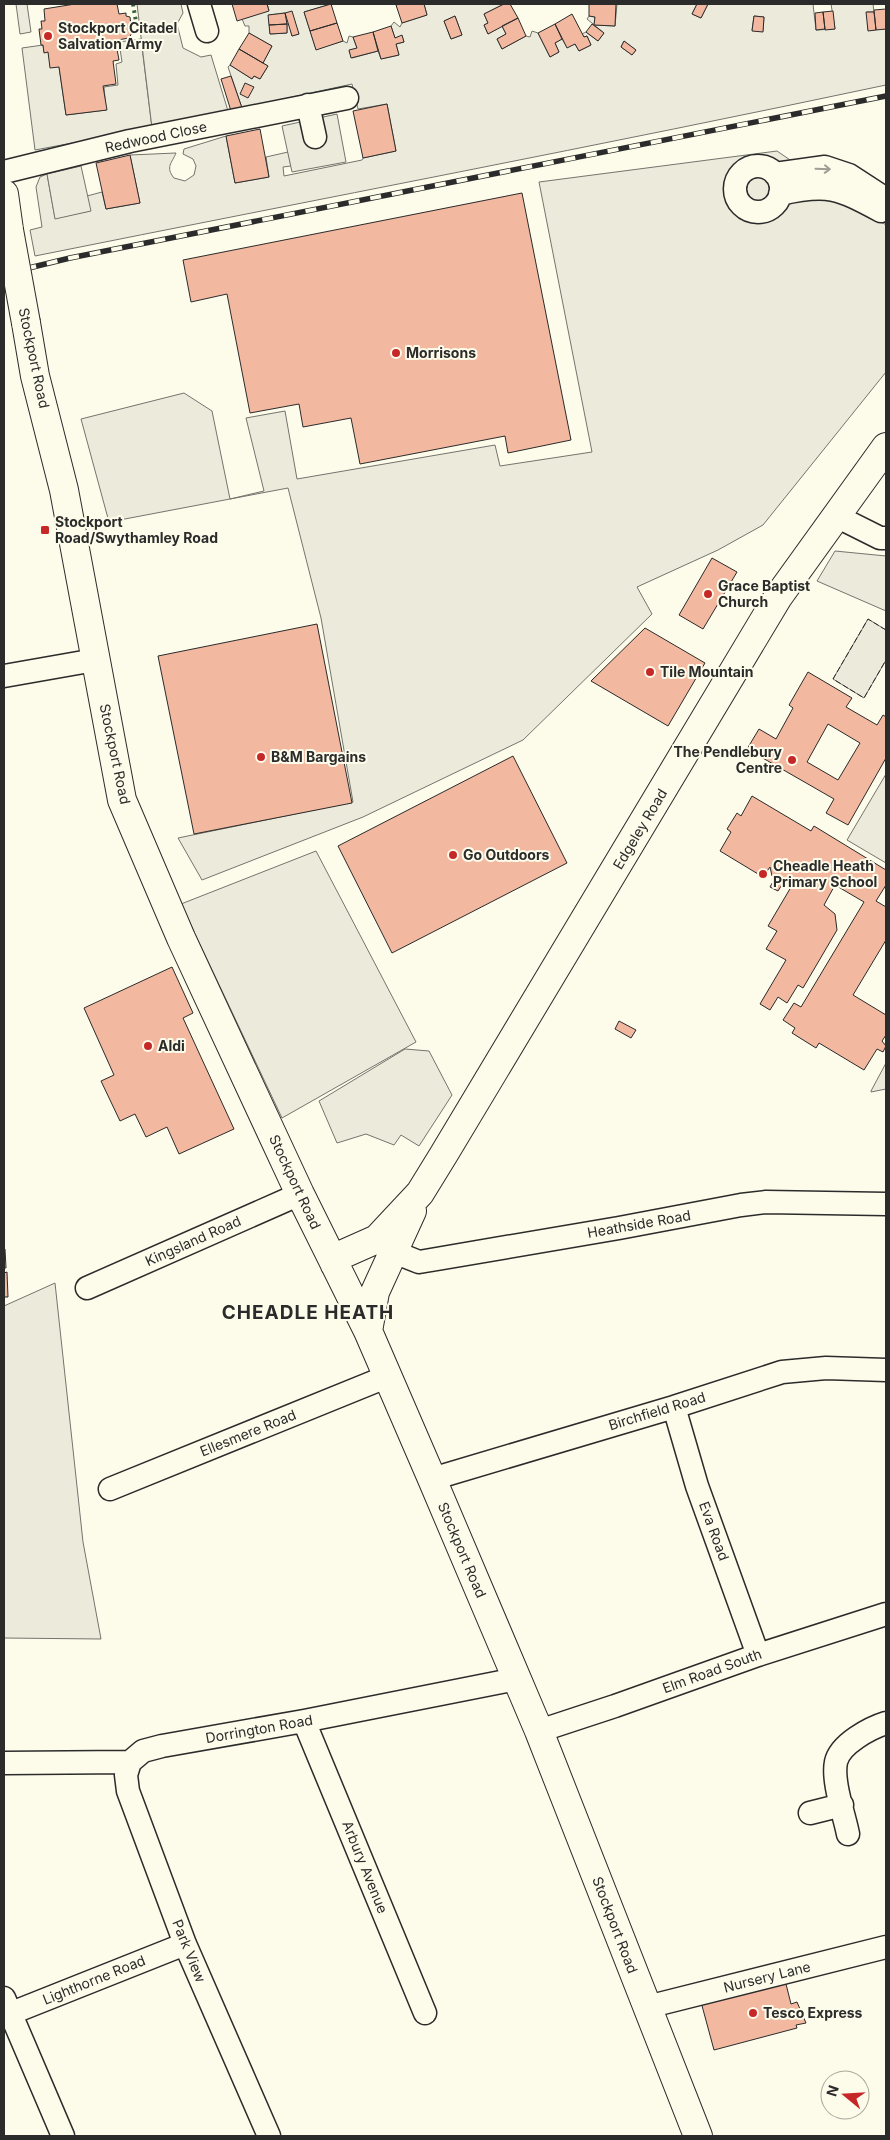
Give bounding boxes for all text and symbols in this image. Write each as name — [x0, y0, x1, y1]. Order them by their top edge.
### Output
place label: Stockport Citadel Salvation Army — [58, 19, 177, 52]
marker: Stockport Citadel Salvation Army — [42, 30, 54, 42]
street label: Redwood Close — [103, 117, 208, 156]
one-way arrow — [815, 164, 831, 174]
street label: Stockport Road — [16, 306, 53, 410]
place label: Morrisons — [406, 344, 476, 361]
marker: Morrisons — [390, 347, 402, 359]
place label: Stockport Road/Swythamley Road — [55, 513, 218, 546]
marker: Stockport Road/Swythamley Road — [39, 524, 51, 536]
place label: Grace Baptist Church — [718, 577, 810, 610]
marker: Grace Baptist Church — [702, 588, 714, 600]
place label: Tile Mountain — [660, 663, 753, 680]
marker: Tile Mountain — [644, 666, 656, 678]
street label: Stockport Road — [97, 702, 134, 806]
place label: The Pendlebury Centre — [673, 743, 783, 776]
place label: B&M Bargains — [271, 748, 366, 765]
marker: B&M Bargains — [255, 751, 267, 763]
marker: The Pendlebury Centre — [786, 754, 798, 766]
street label: Edgeley Road — [609, 786, 670, 872]
place label: Go Outdoors — [463, 846, 550, 863]
marker: Go Outdoors — [447, 849, 459, 861]
place label: Cheadle Heath Primary School — [773, 857, 877, 890]
marker: Cheadle Heath Primary School — [757, 868, 769, 880]
place label: Aldi — [158, 1037, 185, 1054]
marker: Aldi — [142, 1040, 154, 1052]
street label: Stockport Road — [266, 1132, 325, 1232]
street label: Heathside Road — [586, 1206, 692, 1241]
street label: Kingsland Road — [142, 1212, 243, 1269]
district label: CHEADLE HEATH — [222, 1301, 394, 1324]
street label: Birchfield Road — [606, 1388, 707, 1433]
street label: Ellesmere Road — [197, 1406, 298, 1460]
street label: Stockport Road — [435, 1499, 490, 1600]
street label: Eva Road — [696, 1499, 733, 1563]
street label: Elm Road South — [660, 1645, 764, 1696]
street label: Dorrington Road — [204, 1711, 314, 1746]
street label: Arbury Avenue — [339, 1818, 392, 1916]
street label: Stockport Road — [589, 1874, 642, 1976]
street label: Park View — [169, 1917, 210, 1985]
street label: Lighthorne Road — [40, 1951, 148, 2008]
street label: Nursery Lane — [722, 1957, 812, 1996]
place label: Tesco Express — [763, 2004, 863, 2021]
marker: Tesco Express — [747, 2007, 759, 2019]
north arrow — [820, 2070, 870, 2120]
text: N — [822, 2083, 842, 2099]

